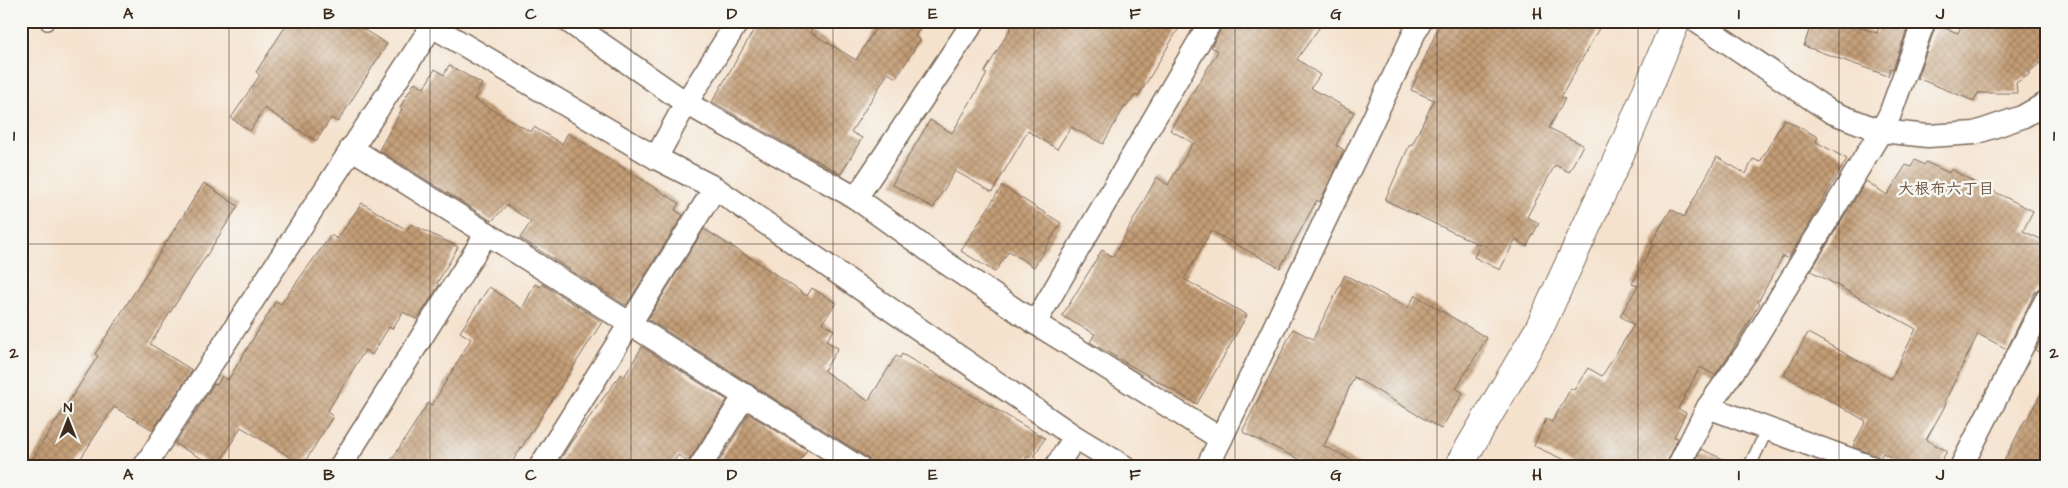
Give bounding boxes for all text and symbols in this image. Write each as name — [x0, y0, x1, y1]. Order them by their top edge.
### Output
text: A — [123, 3, 134, 25]
text: B — [323, 3, 335, 25]
text: C — [525, 3, 537, 25]
text: D — [727, 3, 738, 25]
text: E — [928, 3, 938, 25]
text: F — [1129, 3, 1141, 25]
text: G — [1330, 3, 1342, 25]
text: H — [1532, 3, 1542, 25]
text: I — [1738, 3, 1740, 25]
text: J — [1935, 3, 1945, 25]
text: 1 — [13, 125, 16, 147]
text: 1 — [2053, 125, 2056, 147]
district label: 大根布六丁目 — [1898, 178, 1994, 200]
text: 2 — [8, 342, 19, 364]
text: 2 — [2048, 342, 2059, 364]
north arrow — [42, 396, 92, 446]
text: N — [64, 398, 73, 418]
text: A — [123, 464, 134, 486]
text: B — [323, 464, 335, 486]
text: C — [525, 464, 537, 486]
text: D — [727, 464, 738, 486]
text: E — [928, 464, 938, 486]
text: F — [1129, 464, 1141, 486]
text: G — [1330, 464, 1342, 486]
text: H — [1532, 464, 1542, 486]
text: I — [1738, 464, 1740, 486]
text: J — [1935, 464, 1945, 486]

